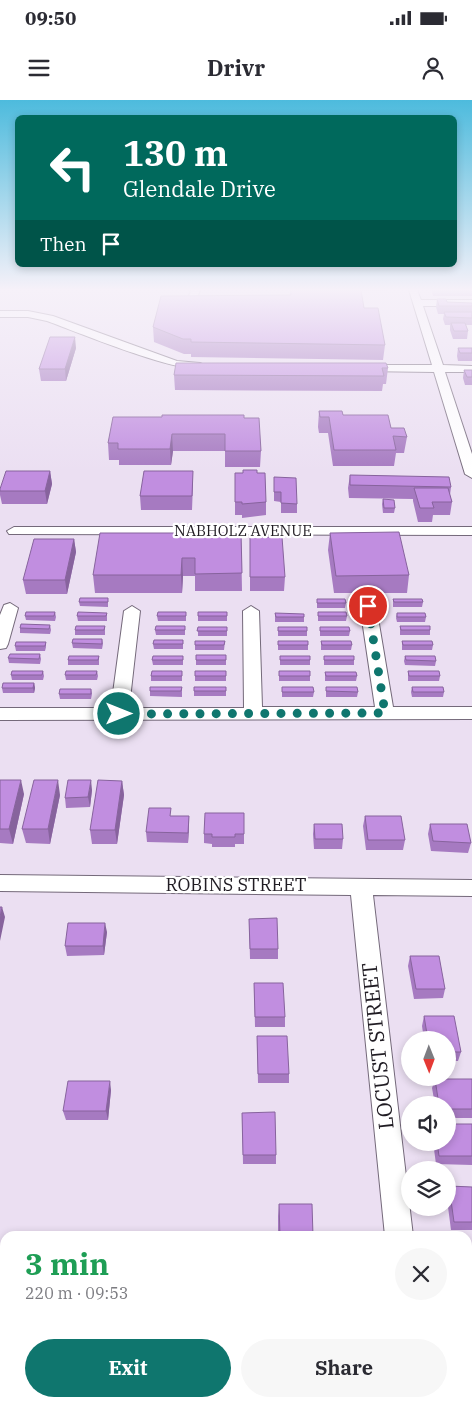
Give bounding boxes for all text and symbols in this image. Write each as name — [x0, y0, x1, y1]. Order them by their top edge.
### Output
text: 09:50 — [25, 6, 76, 30]
text: Drivr — [207, 53, 265, 82]
icon: menu — [25, 54, 53, 82]
icon: person — [419, 54, 447, 82]
text: 130 m — [123, 130, 228, 176]
icon: left — [40, 135, 105, 200]
text: Glendale Drive — [123, 174, 276, 203]
icon: arrive — [97, 230, 125, 258]
text: Then — [40, 232, 87, 256]
street label: NABHOLZ AVENUE — [174, 521, 312, 540]
pin — [347, 585, 389, 627]
icon: arrive — [354, 592, 382, 620]
position arrow — [92, 687, 144, 739]
street label: ROBINS STREET — [166, 873, 307, 896]
street label: LOCUST STREET — [354, 961, 400, 1131]
north arrow — [401, 1031, 456, 1086]
map controls — [401, 1031, 456, 1216]
button: sound — [401, 1096, 456, 1151]
button: layers — [401, 1161, 456, 1216]
text: 3 min — [25, 1244, 109, 1283]
button: close — [395, 1248, 447, 1300]
text: 220 m · 09:53 — [25, 1283, 128, 1303]
button: Exit — [25, 1339, 231, 1397]
button: Share — [241, 1339, 447, 1397]

